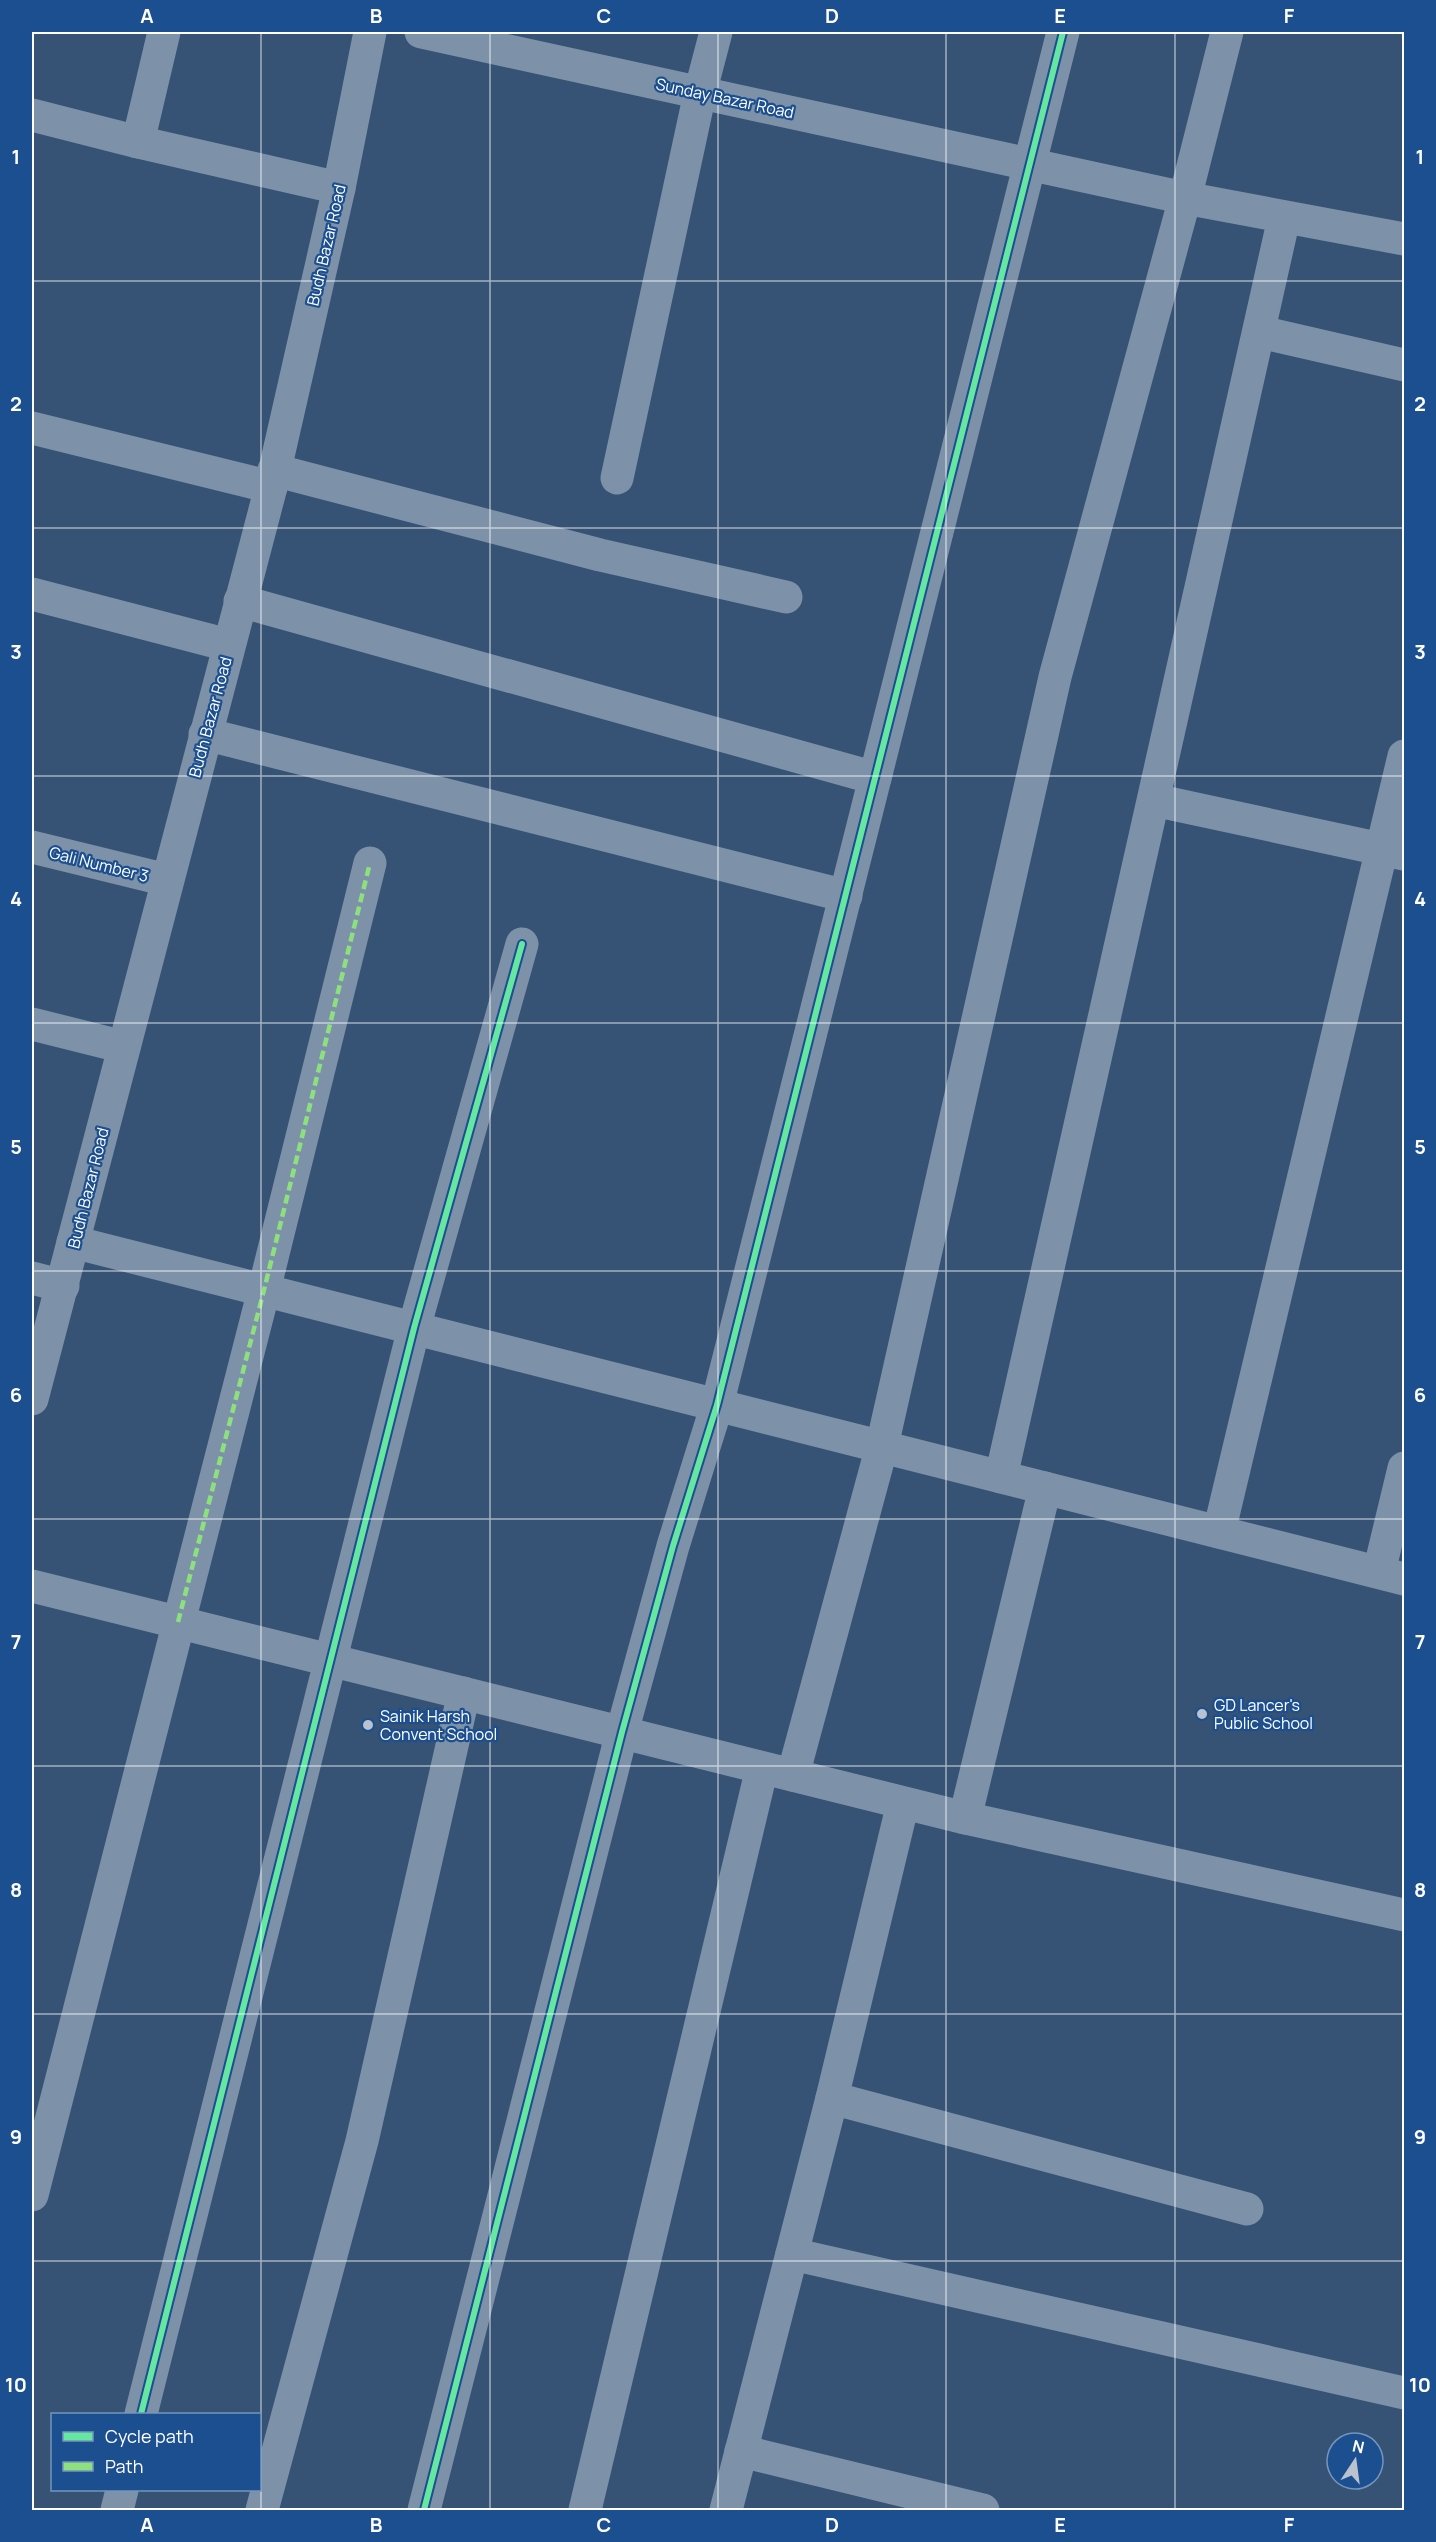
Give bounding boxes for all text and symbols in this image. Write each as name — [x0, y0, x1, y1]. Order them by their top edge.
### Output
text: A — [140, 2, 154, 29]
text: B — [370, 2, 383, 29]
text: C — [597, 2, 611, 29]
text: D — [825, 2, 839, 29]
text: E — [1054, 2, 1066, 29]
text: F — [1284, 2, 1295, 29]
street label: Sunday Bazar Road — [654, 73, 796, 123]
text: 1 — [12, 143, 20, 170]
text: 1 — [1416, 143, 1424, 170]
street label: Budh Bazar Road — [301, 182, 351, 308]
text: 2 — [10, 390, 22, 417]
text: 2 — [1414, 390, 1426, 417]
text: 3 — [10, 638, 22, 665]
text: 3 — [1414, 638, 1426, 665]
street label: Budh Bazar Road — [183, 654, 237, 780]
street label: Gali Number 3 — [47, 841, 151, 887]
text: 4 — [10, 885, 22, 912]
text: 4 — [1414, 885, 1426, 912]
street label: Budh Bazar Road — [62, 1125, 114, 1251]
text: 5 — [10, 1133, 22, 1160]
text: 5 — [1414, 1133, 1426, 1160]
text: 6 — [10, 1381, 22, 1408]
text: 6 — [1414, 1381, 1426, 1408]
text: 7 — [11, 1628, 21, 1655]
text: 7 — [1415, 1628, 1425, 1655]
place label: GD Lancer's Public School — [1214, 1694, 1313, 1734]
place label: Sainik Harsh Convent School — [380, 1705, 497, 1745]
marker: GD Lancer's Public School — [1195, 1707, 1209, 1721]
marker: Sainik Harsh Convent School — [361, 1718, 375, 1732]
text: 8 — [10, 1876, 22, 1903]
text: 8 — [1414, 1876, 1426, 1903]
text: 9 — [10, 2123, 22, 2150]
text: 9 — [1414, 2123, 1426, 2150]
text: 10 — [5, 2371, 27, 2398]
text: 10 — [1409, 2371, 1431, 2398]
legend — [51, 2413, 261, 2491]
text: Cycle path — [105, 2424, 194, 2448]
north arrow — [1325, 2431, 1385, 2491]
text: N — [1350, 2434, 1366, 2458]
text: Path — [105, 2454, 143, 2478]
text: A — [140, 2511, 154, 2538]
text: B — [370, 2511, 383, 2538]
text: C — [597, 2511, 611, 2538]
text: D — [825, 2511, 839, 2538]
text: E — [1054, 2511, 1066, 2538]
text: F — [1284, 2511, 1295, 2538]

